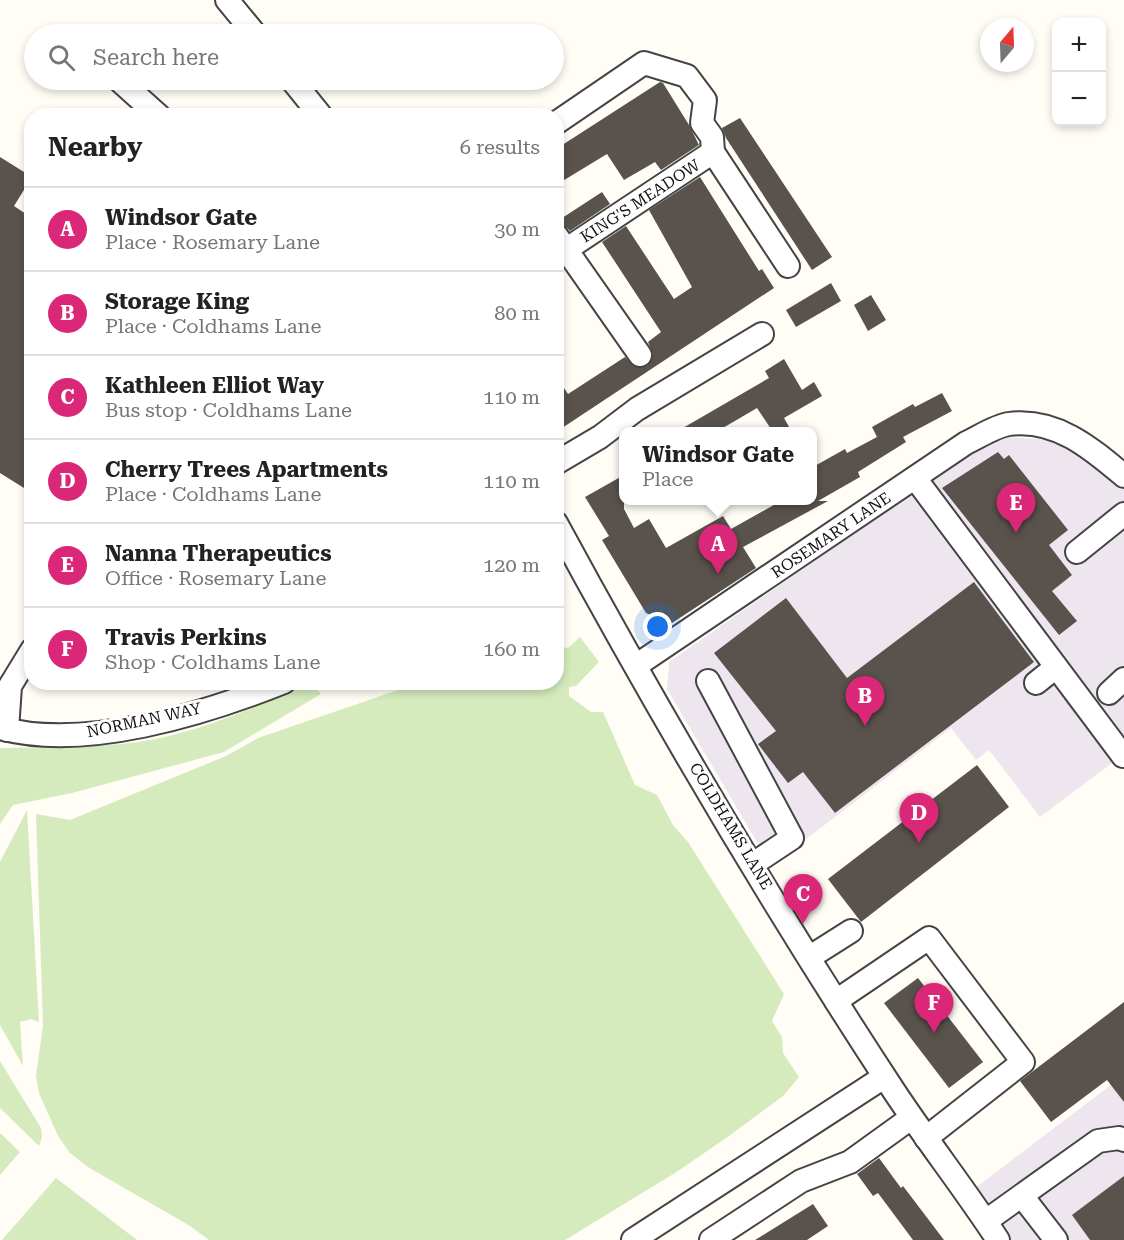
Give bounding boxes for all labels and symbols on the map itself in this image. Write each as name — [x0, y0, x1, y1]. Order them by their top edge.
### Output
north arrow — [980, 18, 1034, 72]
street label: KING'S MEADOW — [577, 155, 704, 247]
pin: E — [996, 484, 1036, 533]
street label: ROSEMARY LANE — [768, 488, 894, 582]
pin: A — [698, 524, 738, 574]
your location — [643, 612, 672, 641]
pin: B — [846, 676, 884, 726]
street label: NORMAN WAY — [85, 699, 203, 741]
street label: COLDHAMS LANE — [686, 759, 776, 893]
pin: D — [900, 794, 938, 843]
pin: C — [784, 874, 822, 924]
pin: F — [914, 984, 954, 1033]

